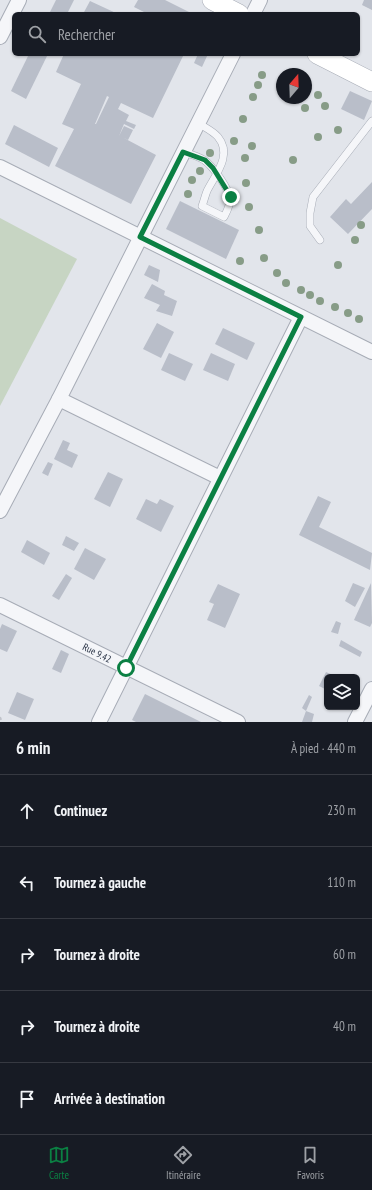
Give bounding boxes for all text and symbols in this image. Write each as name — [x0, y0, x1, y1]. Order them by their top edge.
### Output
search box — [12, 12, 360, 56]
icon: search — [26, 23, 48, 45]
text: Rechercher — [58, 25, 115, 44]
north arrow — [276, 68, 312, 104]
route end — [222, 188, 240, 206]
street label: Rue 9.42 — [80, 640, 114, 666]
route start — [117, 659, 135, 677]
map controls — [324, 674, 360, 710]
button: layers — [324, 674, 360, 710]
text: 6 min — [16, 737, 50, 759]
text: À pied · 440 m — [291, 740, 356, 757]
icon: ahead — [16, 800, 38, 822]
text: Continuez — [54, 801, 107, 820]
text: 230 m — [327, 802, 356, 819]
icon: left — [16, 872, 38, 894]
text: Tournez à gauche — [54, 873, 146, 892]
text: 110 m — [327, 874, 356, 891]
icon: right — [16, 944, 38, 966]
text: Tournez à droite — [54, 945, 140, 964]
text: 60 m — [333, 946, 356, 963]
icon: right — [16, 1016, 38, 1038]
text: Tournez à droite — [54, 1017, 140, 1036]
text: 40 m — [333, 1018, 356, 1035]
icon: arrive — [16, 1088, 38, 1110]
text: Arrivée à destination — [54, 1089, 165, 1108]
tab: Carte — [48, 1144, 70, 1182]
tab: Itinéraire — [166, 1144, 201, 1182]
tab: Favoris — [297, 1144, 324, 1182]

